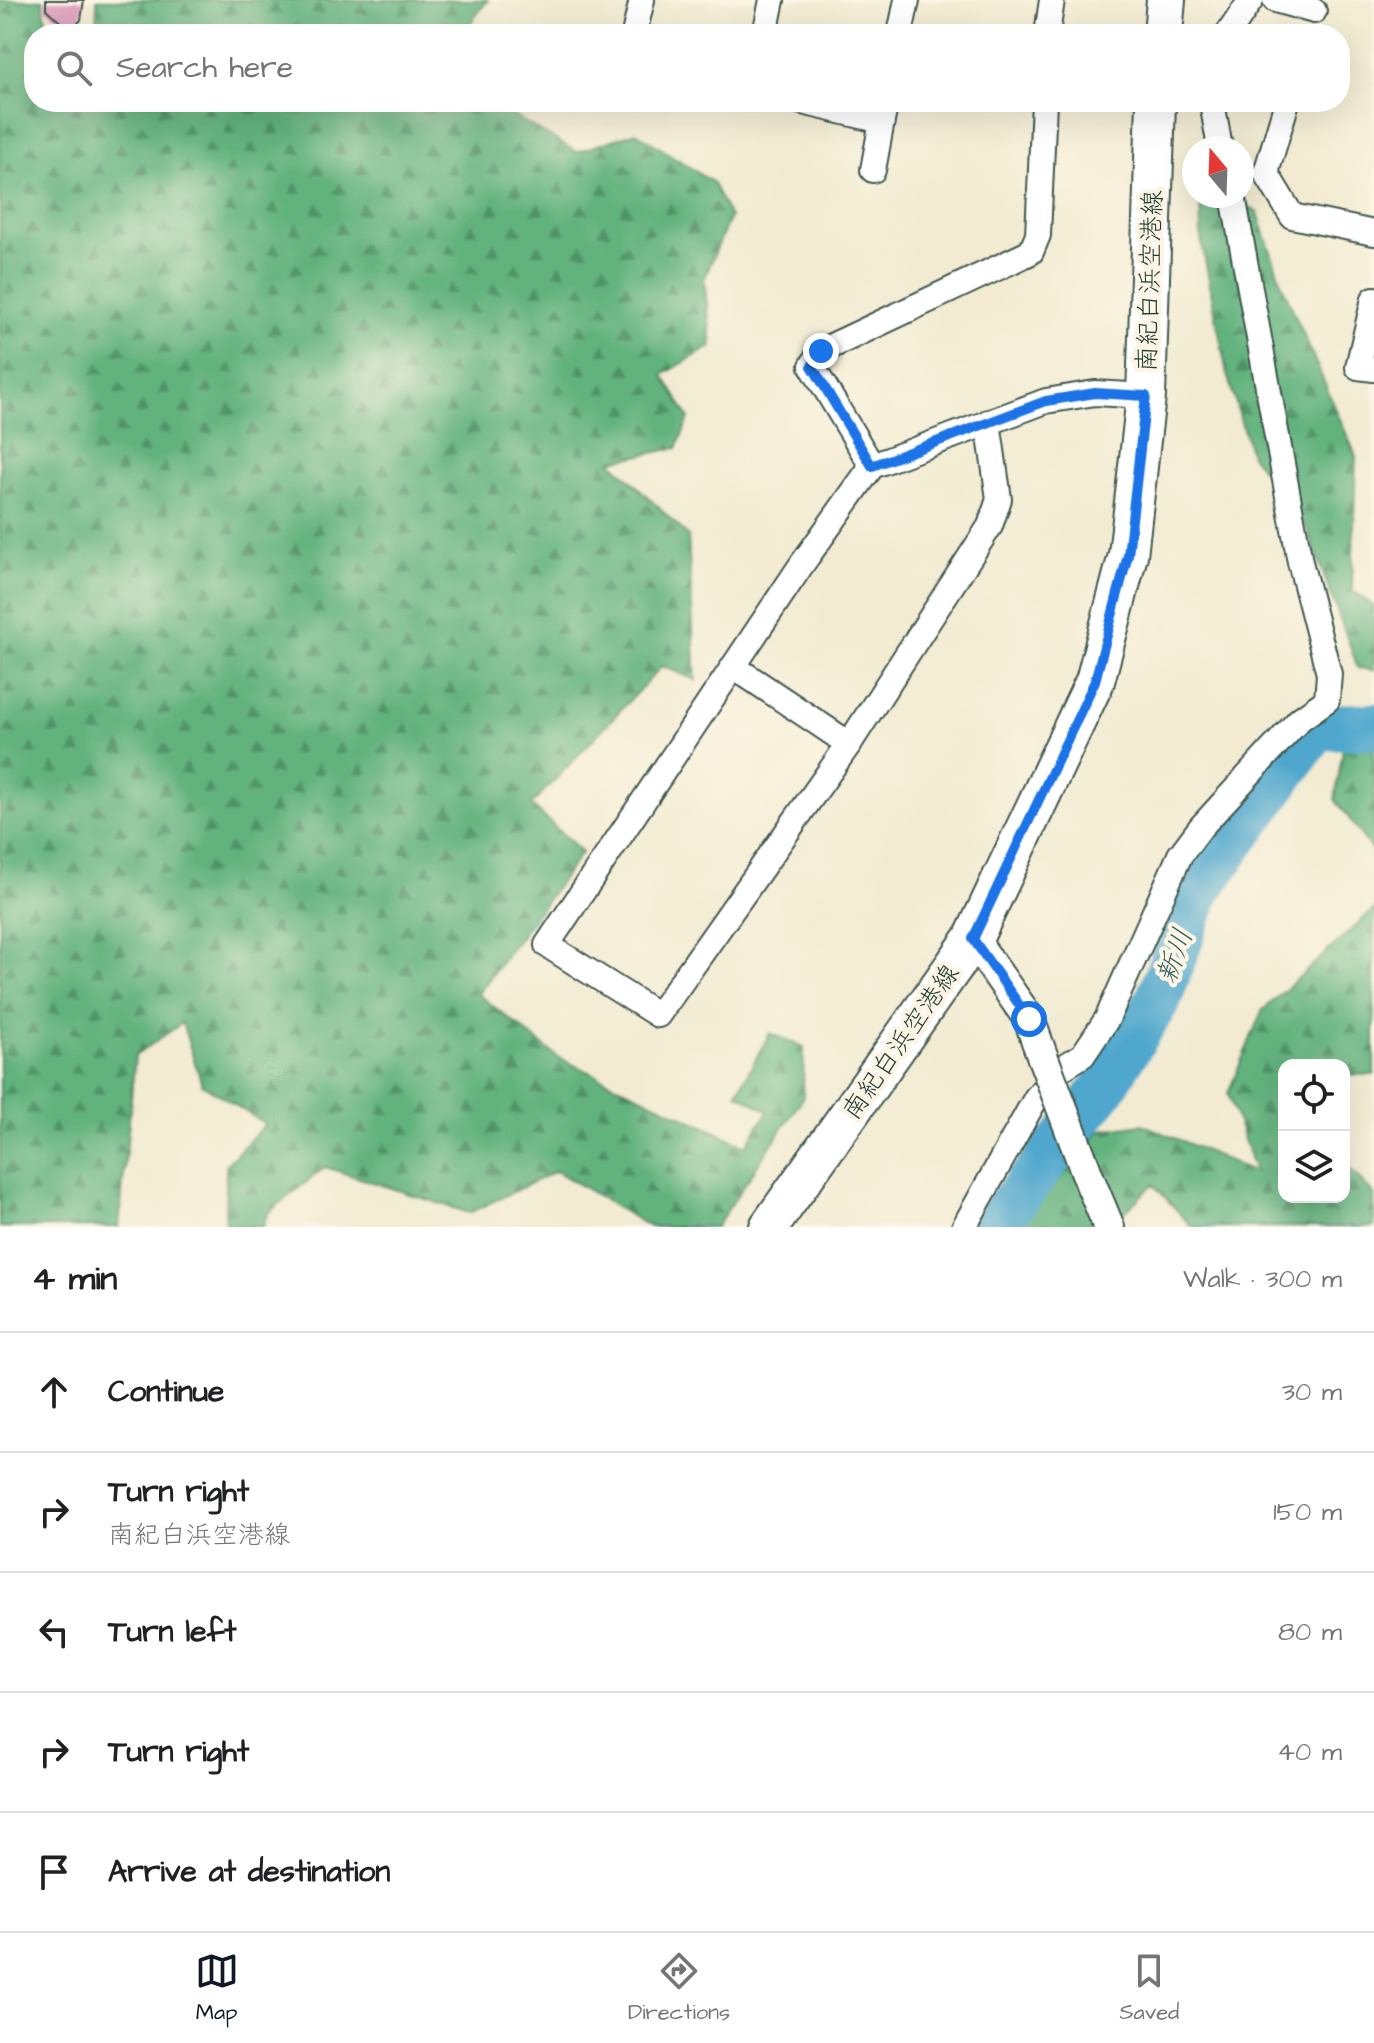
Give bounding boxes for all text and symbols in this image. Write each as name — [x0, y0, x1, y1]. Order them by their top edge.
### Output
search box — [24, 24, 1350, 112]
icon: search — [52, 46, 96, 90]
text: Search here — [116, 47, 293, 89]
north arrow — [1182, 136, 1254, 208]
street label: 南紀白浜空港線 — [1129, 189, 1171, 373]
route end — [803, 333, 839, 369]
water label: 新川 — [1147, 923, 1203, 989]
street label: 南紀白浜空港線 — [834, 957, 968, 1127]
route start — [1011, 1001, 1047, 1037]
map controls — [1278, 1059, 1350, 1203]
button: locate — [1278, 1059, 1350, 1131]
button: layers — [1278, 1131, 1350, 1203]
text: 4 min — [32, 1255, 117, 1303]
text: Walk · 300 m — [1183, 1261, 1342, 1297]
icon: ahead — [32, 1370, 76, 1414]
text: Continue — [108, 1371, 224, 1413]
text: 30 m — [1282, 1374, 1342, 1410]
text: Turn right — [108, 1471, 249, 1513]
icon: right — [32, 1490, 76, 1534]
text: 150 m — [1273, 1494, 1342, 1530]
text: 南紀白浜空港線 — [108, 1517, 290, 1553]
icon: left — [32, 1610, 76, 1654]
text: Turn left — [108, 1611, 236, 1653]
text: 80 m — [1278, 1614, 1342, 1650]
icon: right — [32, 1730, 76, 1774]
text: Turn right — [108, 1731, 249, 1773]
text: 40 m — [1277, 1734, 1342, 1770]
icon: arrive — [32, 1850, 76, 1894]
text: Arrive at destination — [108, 1851, 390, 1893]
tab: Map — [195, 1949, 239, 2028]
tab: Directions — [628, 1949, 730, 2028]
tab: Saved — [1119, 1949, 1179, 2028]

